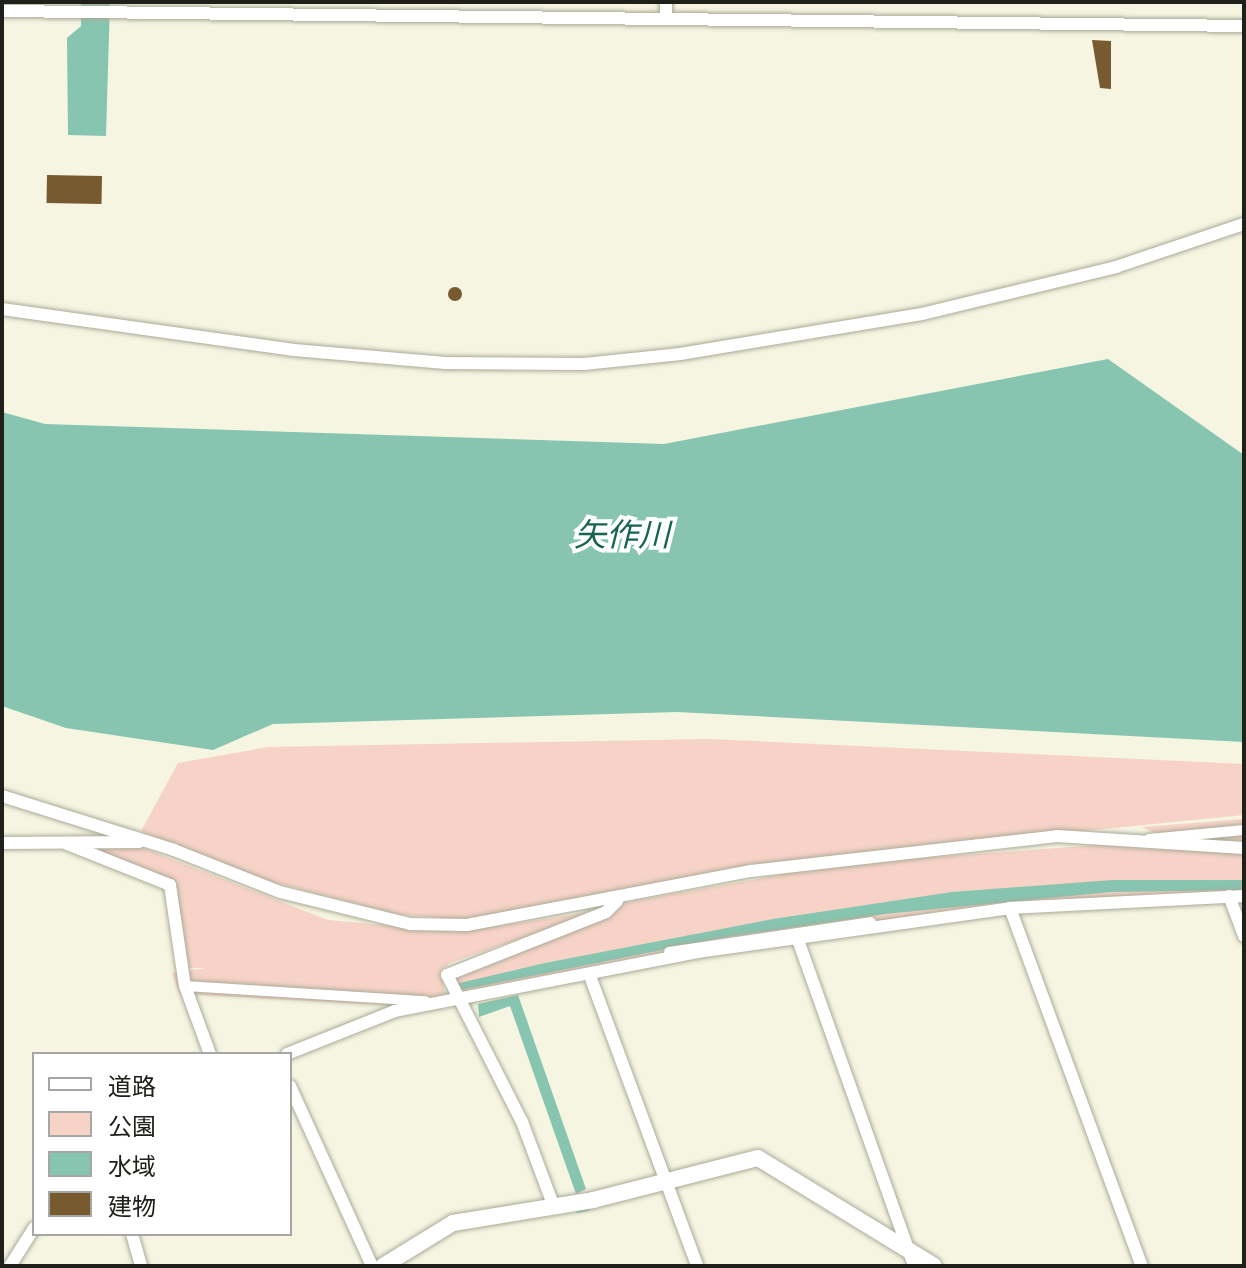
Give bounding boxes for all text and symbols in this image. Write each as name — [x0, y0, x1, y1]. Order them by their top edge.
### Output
water label: 矢作川 — [574, 515, 670, 553]
legend — [32, 1052, 292, 1236]
text: 道路 — [108, 1071, 156, 1102]
text: 公園 — [108, 1111, 156, 1142]
text: 水域 — [108, 1151, 156, 1182]
text: 建物 — [108, 1191, 156, 1222]

